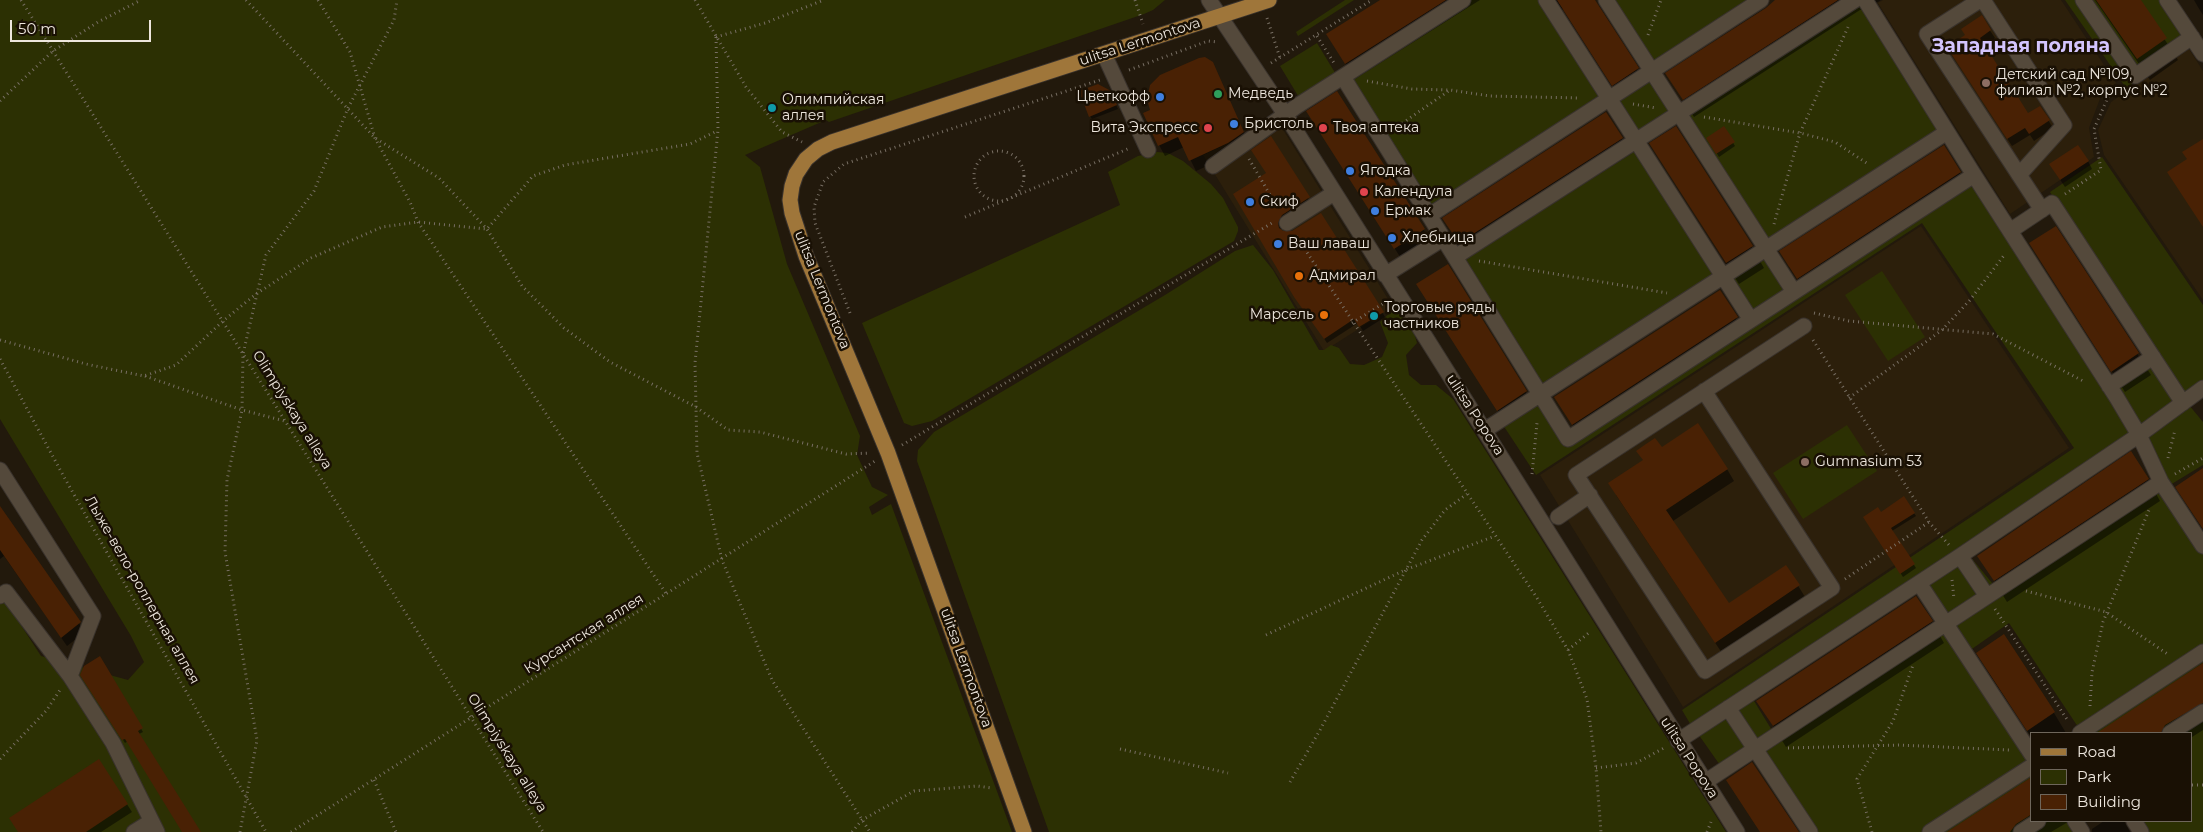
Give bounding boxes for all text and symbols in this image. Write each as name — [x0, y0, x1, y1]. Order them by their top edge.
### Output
scale bar — [12, 10, 154, 42]
street label: ulitsa Lermontova — [1077, 15, 1203, 69]
text: 50 m — [18, 19, 56, 38]
district label: Западная поляна — [1932, 35, 2110, 57]
place label: Детский сад №109, филиал №2, корпус №2 — [1996, 67, 2167, 100]
marker: Детский сад №109, филиал №2, корпус №2 — [1980, 77, 1992, 89]
place label: Медведь — [1228, 86, 1293, 102]
marker: Медведь — [1212, 88, 1224, 100]
place label: Цветкофф — [1076, 89, 1150, 105]
marker: Цветкофф — [1154, 91, 1166, 103]
place label: Олимпийская аллея — [782, 92, 884, 124]
marker: Олимпийская аллея — [766, 102, 778, 114]
place label: Бристоль — [1244, 116, 1313, 132]
marker: Бристоль — [1228, 118, 1240, 130]
place label: Вита Экспресс — [1090, 120, 1198, 136]
place label: Твоя аптека — [1333, 120, 1419, 136]
marker: Вита Экспресс — [1202, 122, 1214, 134]
marker: Твоя аптека — [1317, 122, 1329, 134]
place label: Ягодка — [1360, 163, 1411, 179]
marker: Ягодка — [1344, 165, 1356, 177]
place label: Календула — [1374, 184, 1452, 200]
marker: Календула — [1358, 186, 1370, 198]
place label: Скиф — [1260, 194, 1299, 210]
marker: Скиф — [1244, 196, 1256, 208]
place label: Ермак — [1385, 203, 1431, 219]
marker: Ермак — [1369, 205, 1381, 217]
street label: ulitsa Lermontova — [791, 228, 853, 352]
place label: Хлебница — [1402, 230, 1474, 246]
marker: Хлебница — [1386, 232, 1398, 244]
place label: Ваш лаваш — [1288, 236, 1370, 252]
marker: Ваш лаваш — [1272, 238, 1284, 250]
place label: Адмирал — [1309, 268, 1376, 284]
marker: Адмирал — [1293, 270, 1305, 282]
place label: Торговые ряды частников — [1384, 300, 1495, 332]
place label: Марсель — [1250, 307, 1314, 323]
marker: Марсель — [1318, 309, 1330, 321]
marker: Торговые ряды частников — [1368, 310, 1380, 322]
street label: Olimpiyskaya alleya — [249, 348, 335, 472]
street label: ulitsa Popova — [1442, 371, 1508, 459]
place label: Gumnasium 53 — [1815, 454, 1922, 470]
marker: Gumnasium 53 — [1799, 456, 1811, 468]
street label: Лыже-вело-роллерная аллея — [81, 493, 203, 687]
street label: Курсантская аллея — [521, 590, 647, 678]
street label: ulitsa Lermontova — [937, 606, 995, 730]
street label: Olimpiyskaya alleya — [464, 691, 550, 815]
street label: ulitsa Popova — [1656, 714, 1722, 802]
legend — [2030, 732, 2193, 822]
text: Road — [2077, 742, 2116, 761]
text: Park — [2077, 767, 2111, 786]
text: Building — [2077, 792, 2141, 811]

